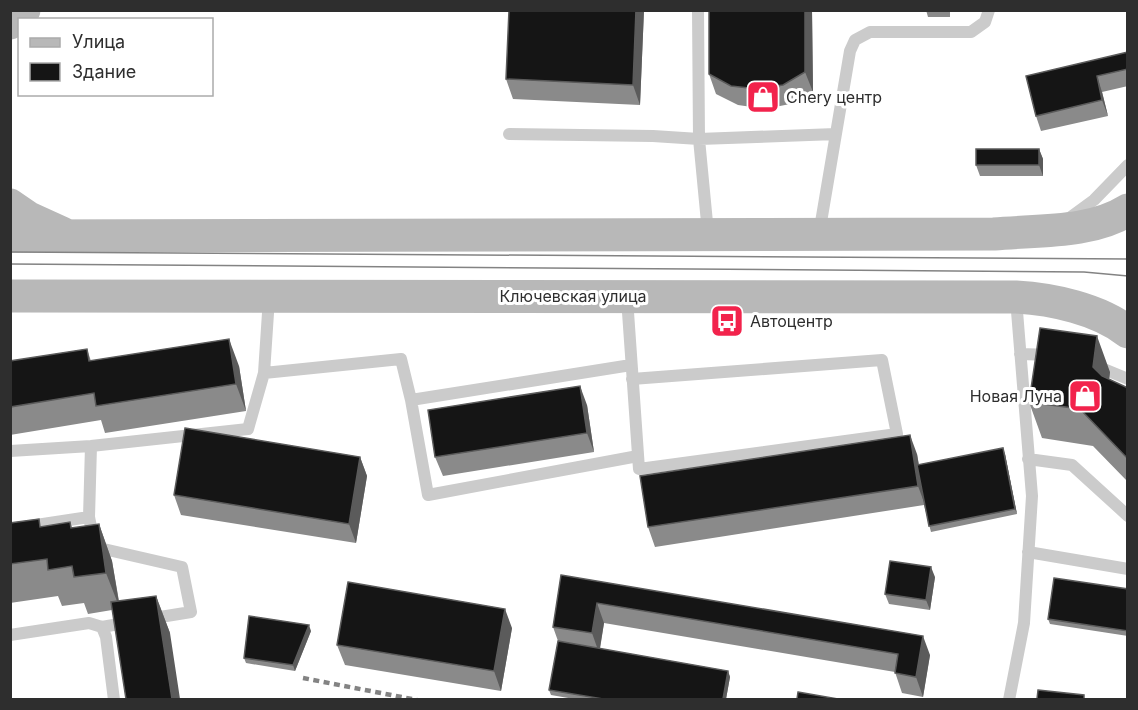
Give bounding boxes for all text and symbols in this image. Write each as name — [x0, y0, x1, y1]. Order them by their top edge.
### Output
legend — [18, 18, 213, 96]
text: Улица — [72, 31, 125, 52]
text: Здание — [72, 61, 136, 82]
shop icon: Chery центр — [745, 79, 781, 115]
place label: Chery центр — [786, 87, 882, 107]
street label: Ключевская улица — [500, 286, 646, 306]
bus stop icon: Автоцентр — [709, 303, 745, 339]
place label: Автоцентр — [750, 311, 833, 331]
shop icon: Новая Луна — [1067, 378, 1103, 414]
place label: Новая Луна — [970, 386, 1062, 406]

